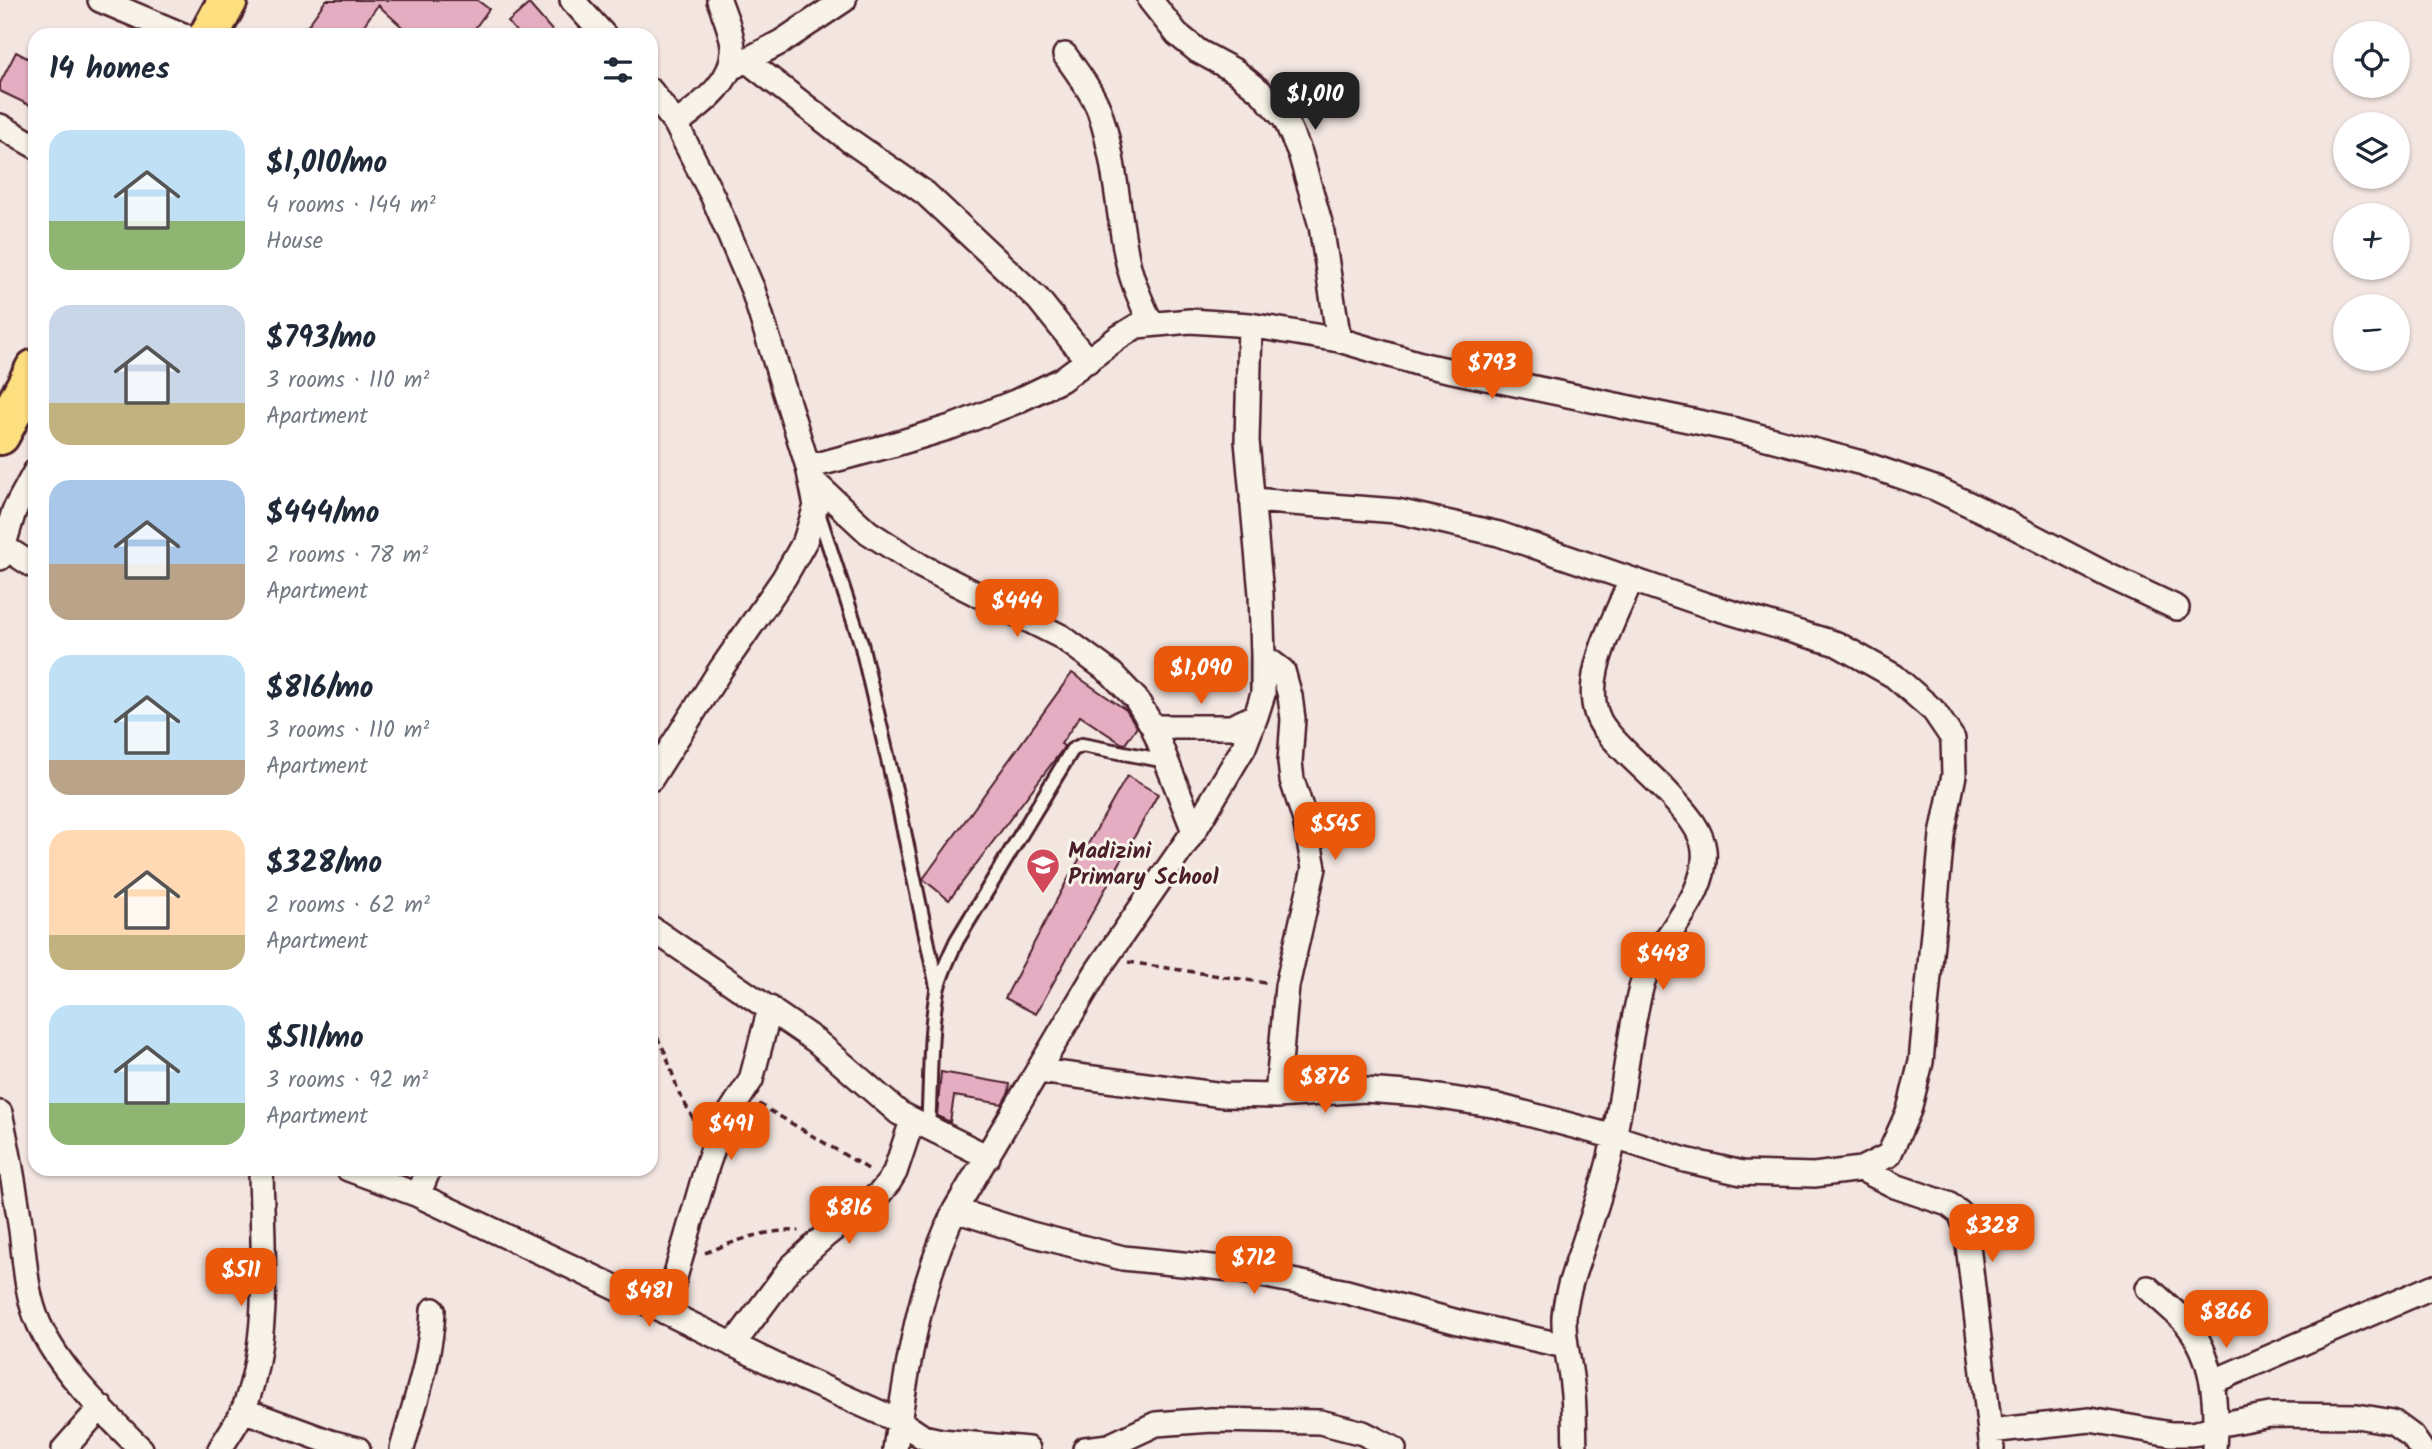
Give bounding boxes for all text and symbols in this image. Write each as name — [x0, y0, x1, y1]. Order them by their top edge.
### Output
map controls — [2333, 21, 2410, 371]
button: locate — [2333, 21, 2410, 98]
text: 14 homes — [49, 46, 170, 94]
icon: filters — [599, 51, 637, 89]
pin: $1,010 — [1258, 72, 1372, 132]
text: $1,010 — [1286, 77, 1344, 113]
button: layers — [2333, 112, 2410, 189]
text: $1,010/mo — [266, 140, 387, 188]
icon: home — [105, 158, 189, 242]
text: 4 rooms · 144 m² — [266, 188, 436, 224]
button: + — [2333, 203, 2410, 280]
text: House — [266, 224, 323, 260]
button: − — [2333, 294, 2410, 371]
text: $793/mo — [266, 315, 376, 363]
icon: home — [105, 333, 189, 417]
pin: $793 — [1451, 342, 1533, 401]
text: $793 — [1468, 346, 1516, 382]
text: 3 rooms · 110 m² — [266, 363, 429, 399]
text: Apartment — [266, 399, 368, 435]
text: $444/mo — [266, 490, 380, 538]
icon: home — [105, 508, 189, 592]
text: 2 rooms · 78 m² — [266, 538, 428, 574]
text: Apartment — [266, 574, 368, 610]
pin: $444 — [976, 580, 1058, 639]
text: $444 — [991, 584, 1043, 620]
pin: $1,090 — [1144, 646, 1258, 706]
text: $1,090 — [1170, 651, 1232, 687]
text: $816/mo — [266, 665, 374, 713]
icon: home — [105, 683, 189, 767]
text: 3 rooms · 110 m² — [266, 713, 429, 749]
text: Apartment — [266, 749, 368, 785]
pin: $545 — [1294, 802, 1376, 862]
text: $545 — [1310, 807, 1360, 843]
place label: Madizini Primary School — [1068, 834, 1220, 896]
text: $328/mo — [266, 840, 382, 888]
school or university icon: Madizini Primary School — [1024, 846, 1062, 895]
icon: home — [105, 858, 189, 942]
text: 2 rooms · 62 m² — [266, 888, 430, 924]
text: Apartment — [266, 924, 368, 960]
pin: $448 — [1622, 932, 1704, 992]
text: $448 — [1637, 937, 1689, 973]
text: $511/mo — [266, 1015, 364, 1063]
icon: home — [105, 1033, 189, 1117]
pin: $876 — [1284, 1056, 1366, 1115]
text: $876 — [1300, 1060, 1350, 1096]
text: 3 rooms · 92 m² — [266, 1063, 428, 1099]
text: Apartment — [266, 1099, 368, 1135]
pin: $491 — [690, 1102, 772, 1162]
text: $491 — [709, 1107, 753, 1143]
pin: $816 — [808, 1186, 890, 1246]
text: $816 — [826, 1191, 872, 1227]
pin: $328 — [1951, 1204, 2033, 1264]
text: $328 — [1965, 1209, 2019, 1245]
pin: $712 — [1213, 1236, 1295, 1296]
text: $712 — [1232, 1241, 1276, 1277]
pin: $511 — [200, 1248, 282, 1308]
text: $511 — [221, 1253, 261, 1289]
pin: $481 — [608, 1270, 690, 1329]
text: $481 — [626, 1274, 672, 1310]
pin: $866 — [2185, 1290, 2267, 1350]
text: $866 — [2200, 1295, 2252, 1331]

